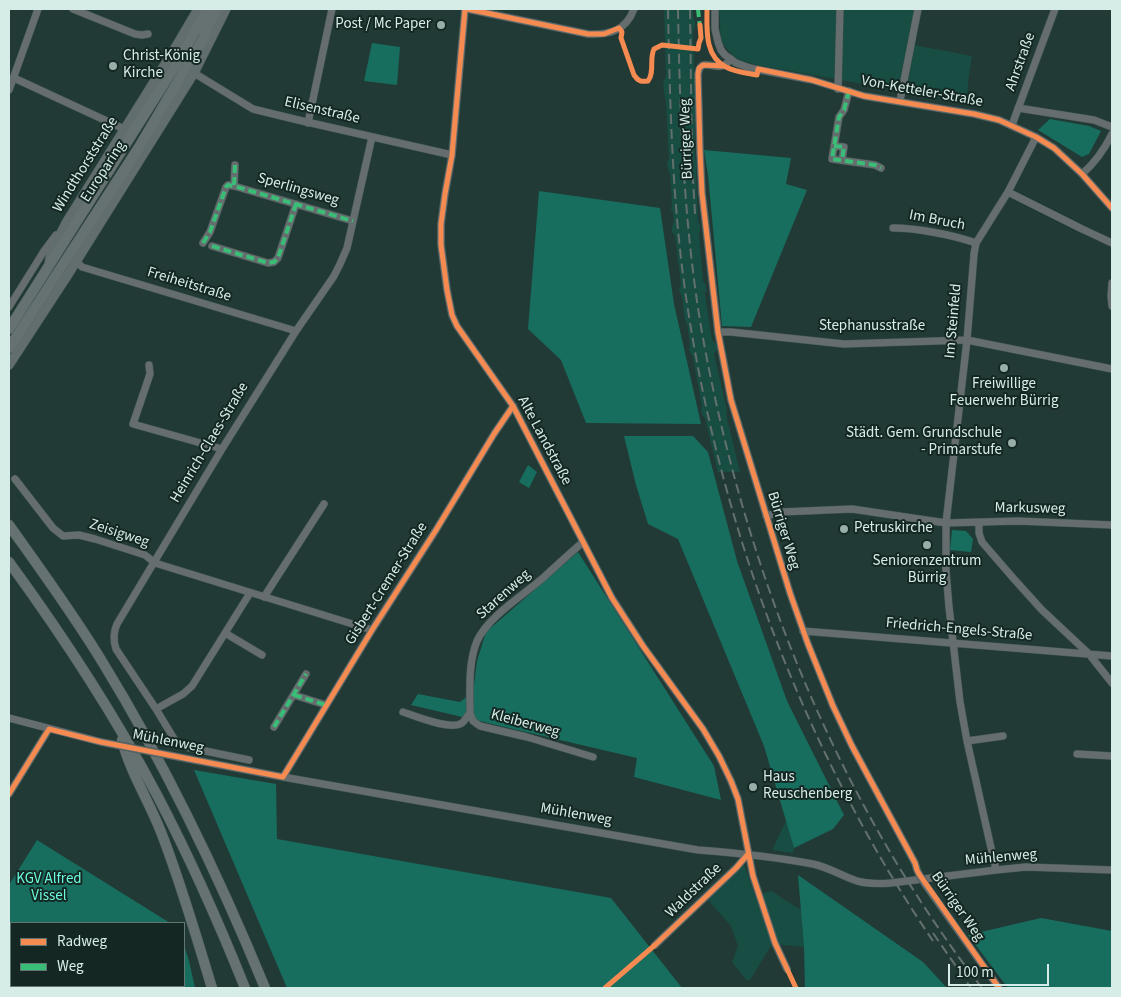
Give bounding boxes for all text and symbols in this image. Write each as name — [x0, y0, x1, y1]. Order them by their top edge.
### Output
place label: Post / Mc Paper — [335, 16, 431, 34]
marker: Post / Mc Paper — [435, 19, 447, 31]
street label: Ahrstraße — [1002, 30, 1040, 94]
place label: Christ-König Kirche — [123, 48, 200, 83]
marker: Christ-König Kirche — [107, 60, 119, 72]
street label: Von-Ketteler-Straße — [860, 72, 984, 112]
street label: Elisenstraße — [283, 94, 361, 128]
street label: Bürriger Weg — [677, 98, 697, 180]
street label: Windthorststraße — [49, 114, 123, 216]
street label: Europaring — [78, 138, 130, 206]
street label: Sperlingsweg — [255, 170, 341, 210]
street label: Im Bruch — [908, 207, 966, 235]
street label: Freiheitstraße — [145, 264, 233, 306]
street label: Im Steinfeld — [942, 283, 966, 359]
street label: Stephanusstraße — [819, 318, 925, 336]
marker: Freiwillige Feuerwehr Bürrig — [998, 362, 1010, 374]
place label: Freiwillige Feuerwehr Bürrig — [950, 376, 1058, 411]
street label: Heinrich-Claes-Straße — [167, 380, 253, 506]
street label: Alte Landstraße — [513, 393, 575, 489]
place label: Städt. Gem. Grundschule - Primarstufe — [846, 425, 1002, 460]
marker: Städt. Gem. Grundschule - Primarstufe — [1006, 437, 1018, 449]
street label: Bürriger Weg — [763, 490, 803, 572]
street label: Markusweg — [994, 499, 1066, 519]
street label: Zeisigweg — [87, 516, 151, 552]
street label: Gisbert-Cremer-Straße — [342, 519, 432, 649]
place label: Petruskirche — [854, 520, 933, 538]
marker: Petruskirche — [838, 523, 850, 535]
marker: Seniorenzentrum Bürrig — [921, 539, 933, 551]
place label: Seniorenzentrum Bürrig — [873, 553, 981, 588]
street label: Starenweg — [473, 566, 535, 624]
street label: Friedrich-Engels-Straße — [885, 615, 1033, 645]
street label: Kleiberweg — [489, 706, 561, 742]
street label: Mühlenweg — [131, 726, 205, 758]
place label: Haus Reuschenberg — [763, 769, 852, 804]
marker: Haus Reuschenberg — [747, 781, 759, 793]
street label: Mühlenweg — [539, 800, 613, 830]
street label: Mühlenweg — [964, 846, 1038, 870]
street label: Waldstraße — [662, 860, 726, 922]
street label: Bürriger Weg — [926, 869, 988, 945]
park label: KGV Alfred Vissel — [16, 871, 82, 906]
legend — [10, 922, 185, 987]
text: Radweg — [57, 931, 107, 952]
scale bar — [951, 954, 1052, 986]
text: Weg — [57, 956, 84, 977]
text: 100 m — [956, 962, 994, 983]

